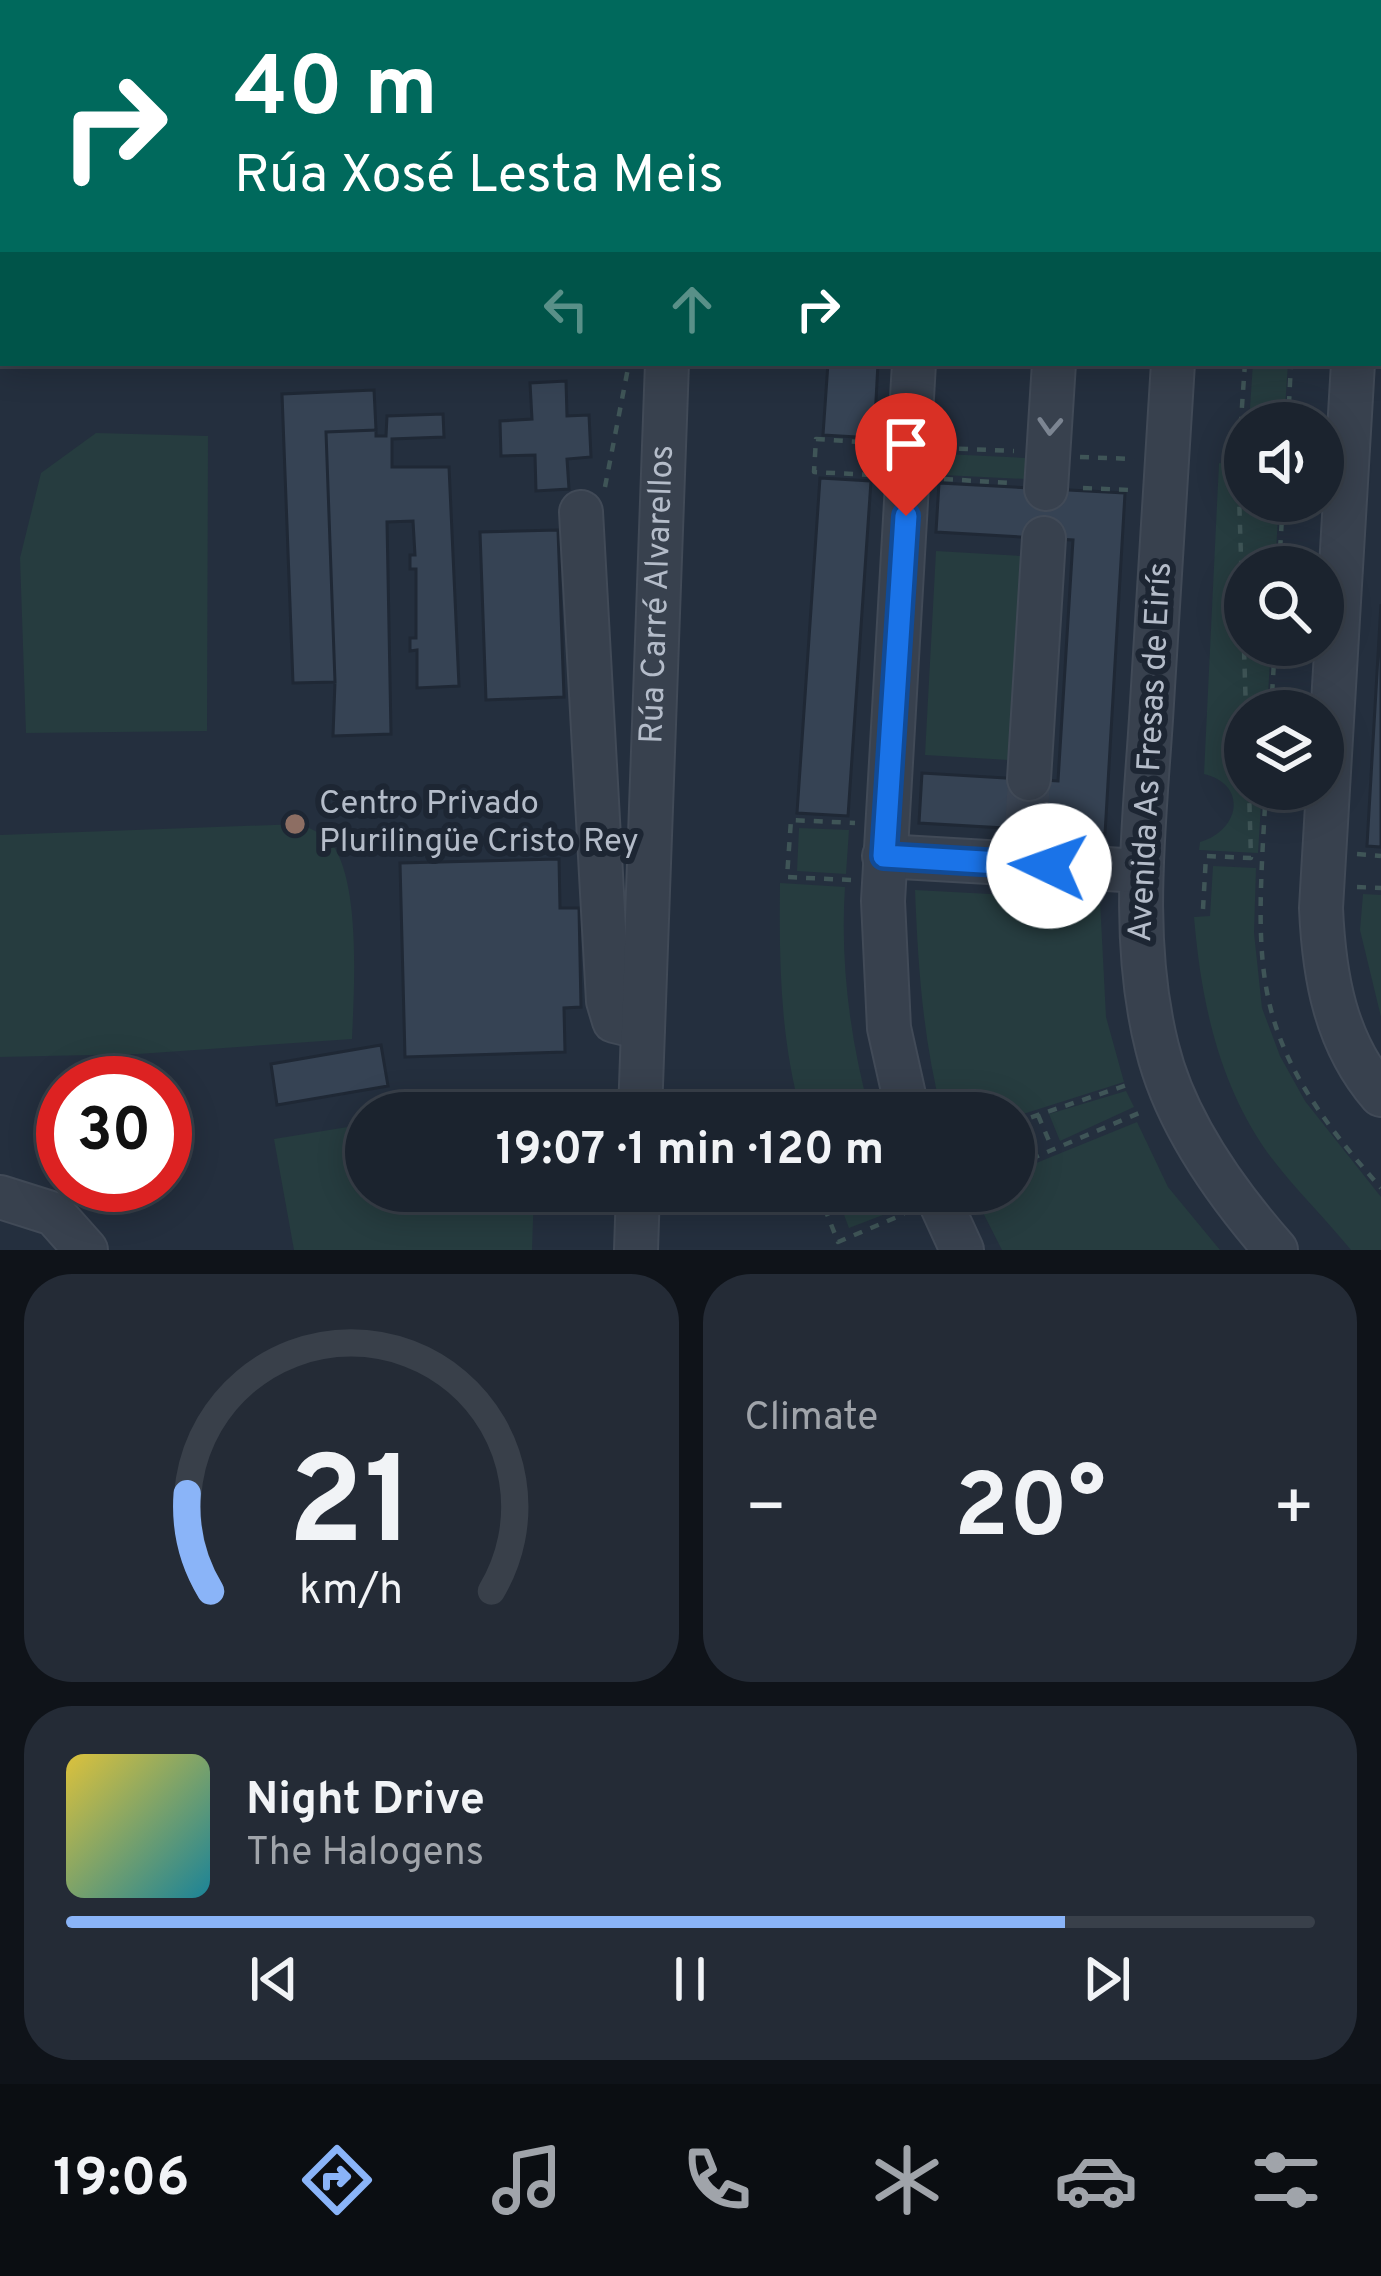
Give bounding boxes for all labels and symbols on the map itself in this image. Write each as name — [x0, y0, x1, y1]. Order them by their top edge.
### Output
pin — [855, 393, 957, 516]
one-way arrow — [1037, 417, 1063, 436]
street label: Rúa Carré Alvarellos — [632, 444, 685, 745]
street label: Avenida As Fresas de Eirís — [1121, 561, 1183, 943]
place label: Centro Privado Plurilingüe Cristo Rey — [319, 784, 639, 864]
position arrow — [986, 803, 1112, 929]
marker: Centro Privado Plurilingüe Cristo Rey — [282, 811, 308, 837]
speed limit sign: 30 — [36, 1056, 192, 1212]

